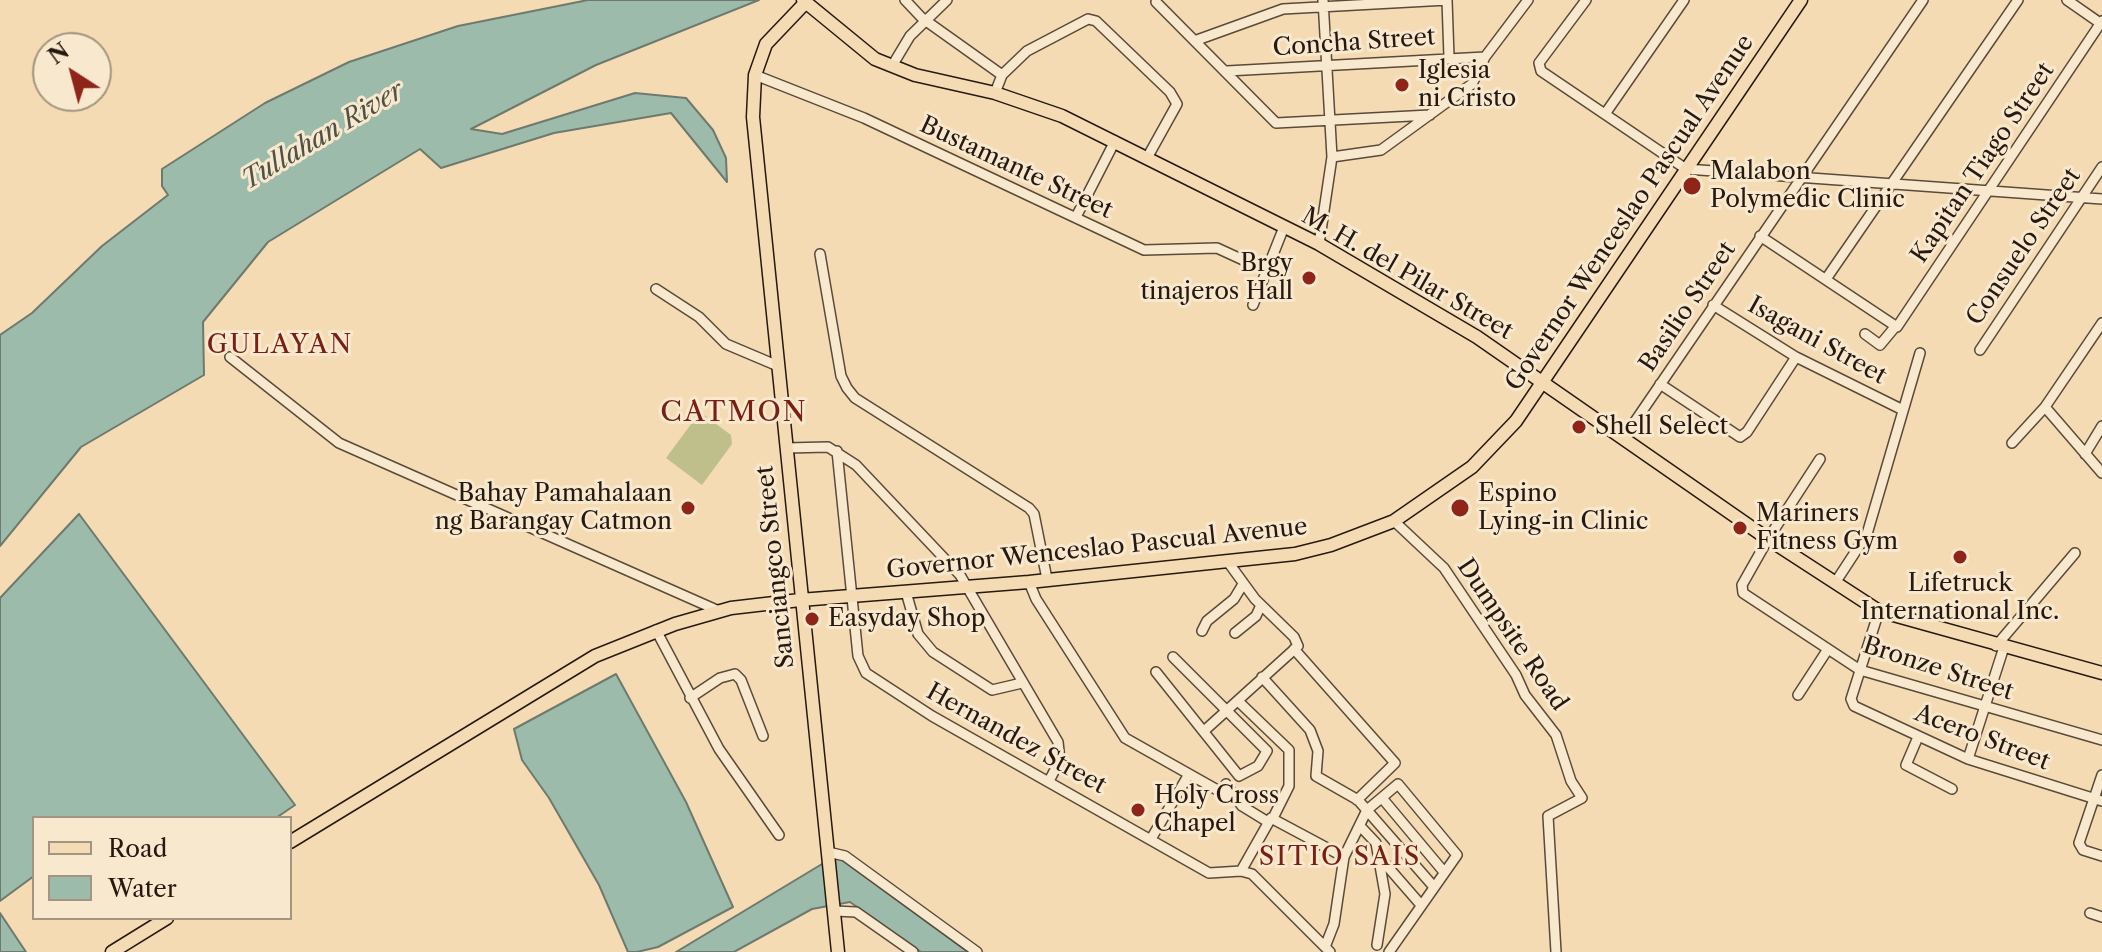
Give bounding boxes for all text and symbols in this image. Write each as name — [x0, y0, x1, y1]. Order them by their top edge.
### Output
street label: Concha Street — [1272, 23, 1436, 63]
street label: Governor Wenceslao Pascual Avenue — [1500, 30, 1760, 396]
north arrow — [32, 32, 112, 112]
text: N — [43, 37, 74, 70]
place label: Iglesia ni Cristo — [1418, 57, 1516, 113]
street label: Kapitan Tiago Street — [1905, 57, 2061, 269]
water label: Tullahan River — [236, 75, 410, 197]
marker: Iglesia ni Cristo — [1393, 76, 1411, 94]
street label: Bustamante Street — [915, 111, 1117, 225]
place label: Malabon Polymedic Clinic — [1710, 158, 1905, 214]
street label: Consuelo Street — [1961, 163, 2087, 331]
marker: Malabon Polymedic Clinic — [1681, 175, 1703, 197]
street label: M. H. del Pilar Street — [1296, 202, 1518, 346]
street label: Basilio Street — [1634, 236, 1742, 378]
place label: Brgy tinajeros Hall — [1141, 250, 1293, 306]
marker: Brgy tinajeros Hall — [1300, 269, 1318, 287]
street label: Isagani Street — [1743, 291, 1891, 391]
district label: GULAYAN — [207, 329, 353, 361]
district label: CATMON — [660, 396, 808, 430]
place label: Shell Select — [1595, 413, 1728, 441]
marker: Shell Select — [1570, 418, 1588, 436]
street label: Sanciangco Street — [751, 464, 801, 670]
place label: Bahay Pamahalaan ng Barangay Catmon — [435, 480, 672, 536]
place label: Espino Lying-in Clinic — [1478, 480, 1648, 536]
marker: Espino Lying-in Clinic — [1449, 497, 1471, 519]
marker: Bahay Pamahalaan ng Barangay Catmon — [679, 499, 697, 517]
place label: Mariners Fitness Gym — [1756, 500, 1898, 556]
street label: Governor Wenceslao Pascual Avenue — [885, 513, 1309, 585]
marker: Mariners Fitness Gym — [1731, 519, 1749, 537]
marker: Lifetruck International Inc. — [1951, 548, 1969, 566]
street label: Dumpsite Road — [1451, 554, 1573, 716]
place label: Lifetruck International Inc. — [1861, 570, 2059, 626]
place label: Easyday Shop — [828, 605, 986, 633]
marker: Easyday Shop — [803, 610, 821, 628]
street label: Bronze Street — [1859, 631, 2017, 707]
street label: Hernandez Street — [921, 678, 1111, 800]
street label: Acero Street — [1910, 699, 2054, 777]
place label: Holy Cross Chapel — [1154, 782, 1279, 838]
marker: Holy Cross Chapel — [1129, 801, 1147, 819]
legend — [32, 816, 292, 920]
text: Road — [108, 834, 167, 863]
district label: SITIO SAIS — [1259, 841, 1421, 873]
text: Water — [108, 874, 177, 903]

